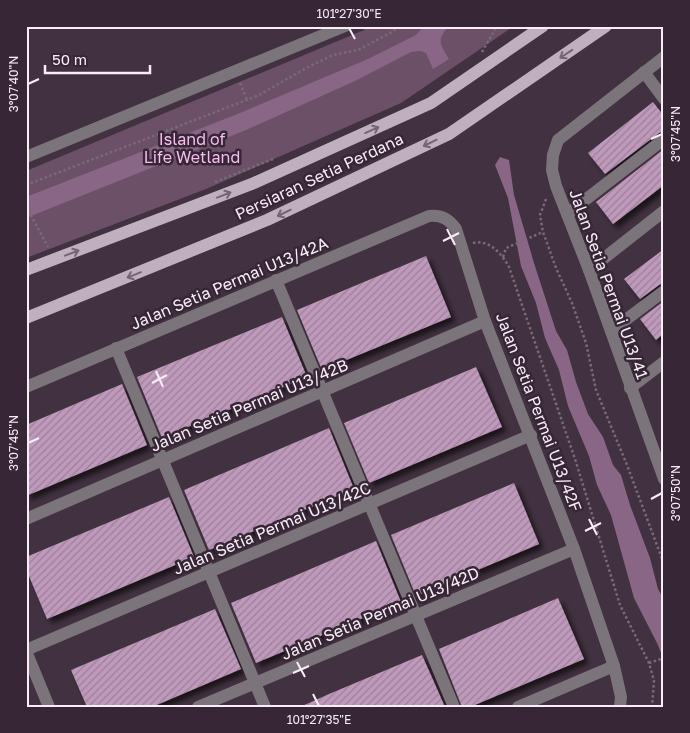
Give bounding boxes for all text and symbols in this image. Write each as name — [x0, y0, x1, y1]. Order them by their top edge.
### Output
text: 101°27'30"E — [316, 6, 382, 21]
scale bar — [45, 42, 150, 74]
one-way arrow — [559, 49, 573, 59]
text: 50 m — [52, 50, 87, 68]
text: 3°07'40"N — [6, 56, 21, 112]
text: 3°07'45"N — [668, 106, 683, 162]
one-way arrow — [364, 124, 379, 134]
street label: Persiaran Setia Perdana — [232, 128, 406, 224]
park label: Island of Life Wetland — [144, 129, 240, 167]
one-way arrow — [423, 138, 438, 148]
street label: Jalan Setia Permai U13/41 — [565, 186, 653, 382]
one-way arrow — [215, 190, 231, 199]
one-way arrow — [277, 208, 292, 218]
street label: Jalan Setia Permai U13/42A — [127, 232, 331, 334]
one-way arrow — [64, 248, 79, 257]
one-way arrow — [126, 271, 141, 280]
street label: Jalan Setia Permai U13/42F — [492, 310, 586, 514]
street label: Jalan Setia Permai U13/42B — [147, 354, 351, 456]
text: 3°07'45"N — [6, 415, 21, 471]
text: 3°07'50"N — [668, 465, 683, 521]
street label: Jalan Setia Permai U13/42C — [170, 477, 374, 579]
street label: Jalan Setia Permai U13/42D — [278, 562, 482, 664]
text: 101°27'35"E — [287, 712, 351, 727]

